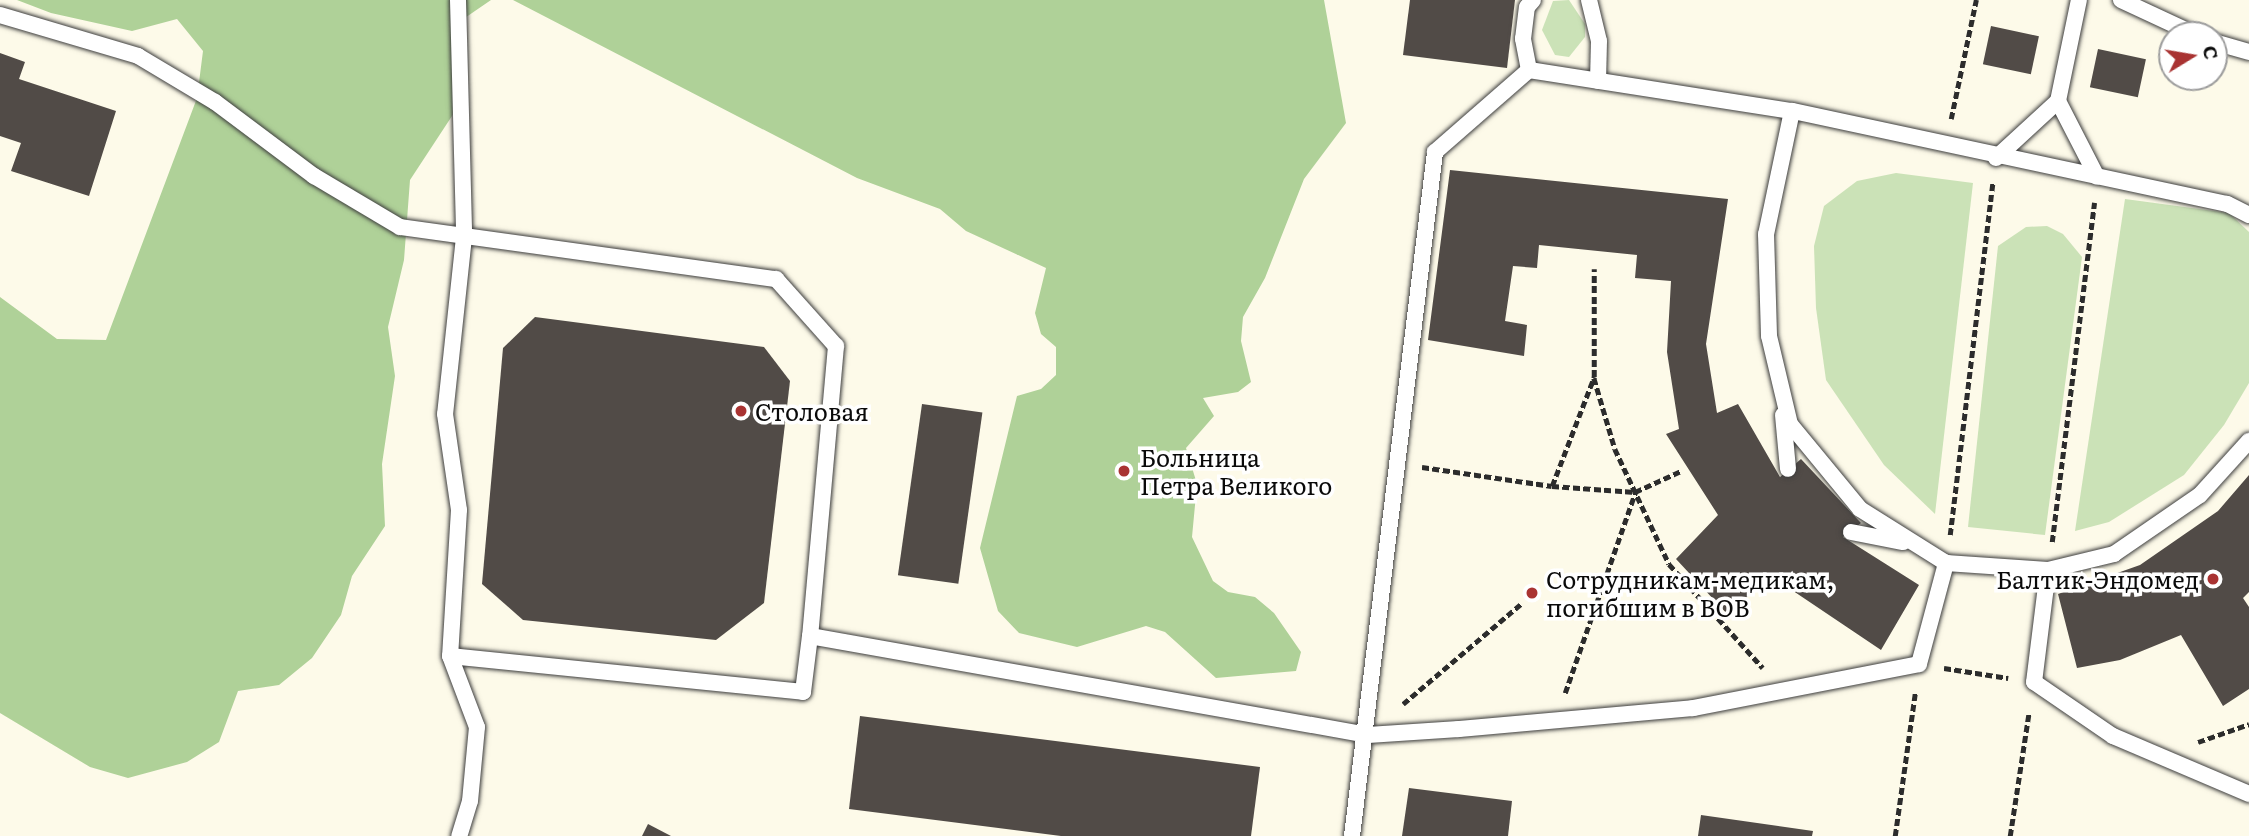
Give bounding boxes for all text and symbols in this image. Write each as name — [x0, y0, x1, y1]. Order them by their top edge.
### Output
north arrow — [2158, 21, 2228, 91]
text: С — [2197, 43, 2227, 62]
place label: Столовая — [755, 397, 869, 425]
marker: Столовая — [733, 403, 749, 419]
place label: Больница Петра Великого — [1140, 443, 1332, 499]
marker: Больница Петра Великого — [1114, 461, 1134, 481]
place label: Сотрудникам-медикам, погибшим в ВОВ — [1546, 565, 1834, 621]
place label: Балтик-Эндомед — [1996, 565, 2199, 593]
marker: Балтик-Эндомед — [2205, 571, 2221, 587]
marker: Сотрудникам-медикам, погибшим в ВОВ — [1524, 585, 1540, 601]

